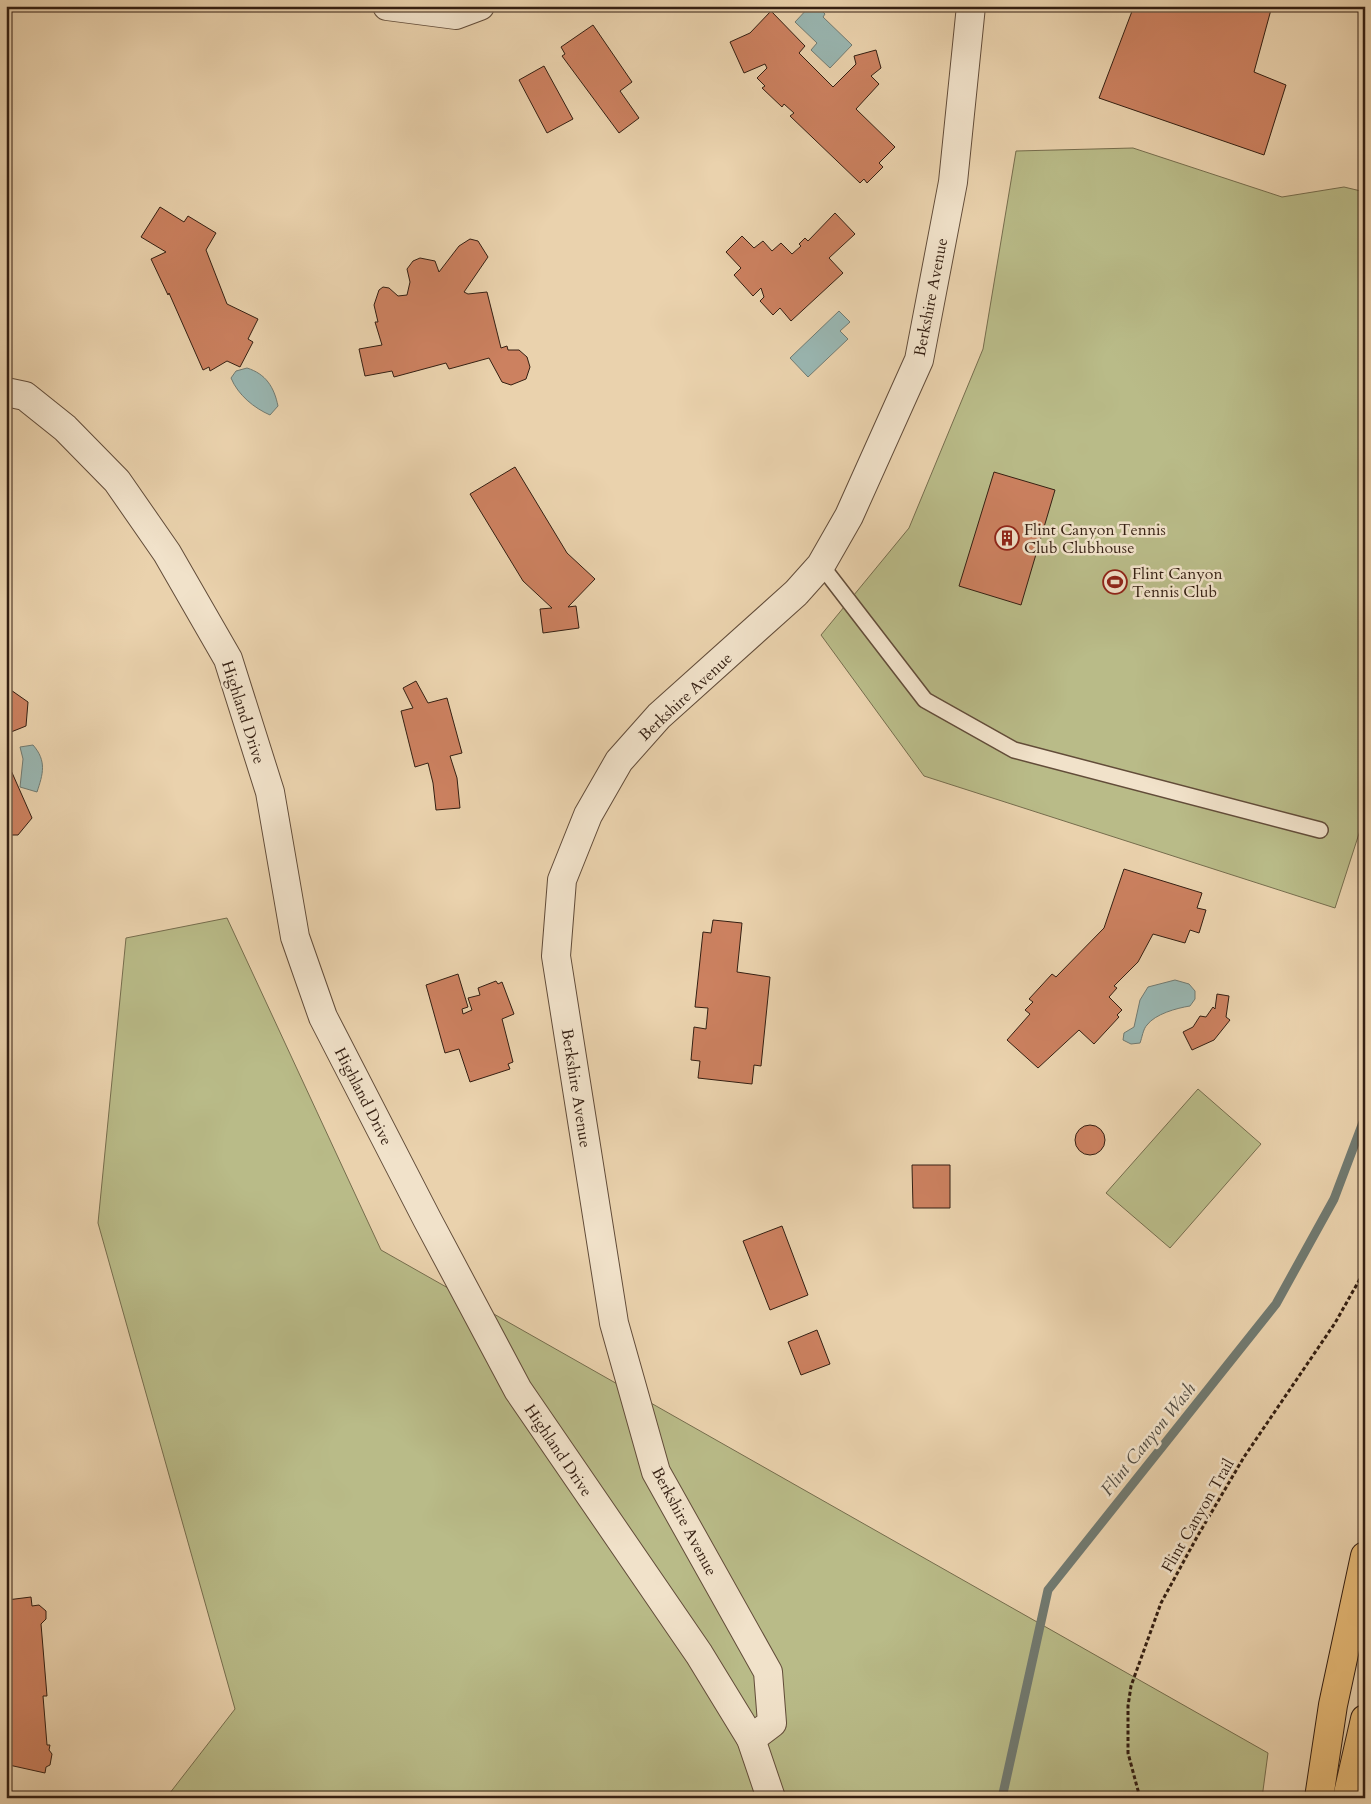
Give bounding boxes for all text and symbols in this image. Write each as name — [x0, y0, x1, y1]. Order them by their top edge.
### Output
street label: Berkshire Avenue — [909, 236, 953, 358]
place label: Flint Canyon Tennis Club Clubhouse — [1024, 519, 1166, 559]
building icon: Flint Canyon Tennis Club Clubhouse — [994, 525, 1020, 551]
place label: Flint Canyon Tennis Club — [1132, 563, 1223, 603]
sports icon: Flint Canyon Tennis Club — [1102, 569, 1128, 595]
street label: Berkshire Avenue — [634, 648, 737, 746]
street label: Highland Drive — [216, 658, 270, 767]
street label: Berkshire Avenue — [556, 1027, 596, 1149]
street label: Highland Drive — [329, 1044, 397, 1149]
water label: Flint Canyon Wash — [1095, 1377, 1202, 1501]
street label: Highland Drive — [519, 1400, 597, 1501]
street label: Flint Canyon Trail — [1156, 1455, 1239, 1576]
street label: Berkshire Avenue — [646, 1463, 722, 1580]

